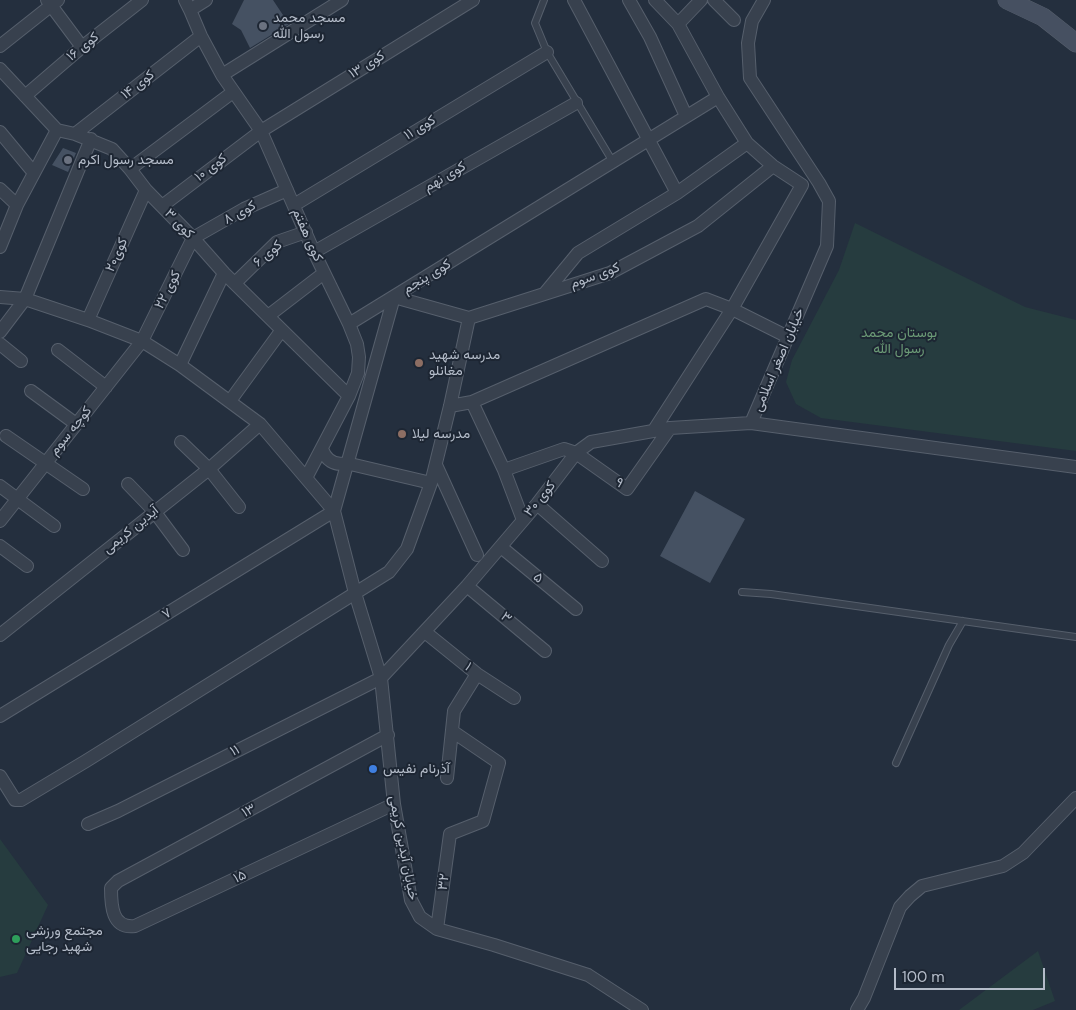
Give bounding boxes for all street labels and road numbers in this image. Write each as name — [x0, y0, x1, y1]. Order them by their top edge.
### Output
street label: کوی ۱۶ — [63, 29, 103, 65]
street label: کوی ۱۳ — [346, 47, 388, 83]
street label: کوی ۱۴ — [118, 67, 158, 103]
street label: کوی ۱۱ — [401, 112, 439, 144]
street label: کوی ۱۰ — [192, 150, 230, 186]
street label: کوی نهم — [421, 158, 469, 196]
street label: کوی ۸ — [221, 198, 259, 228]
street label: کوی ۳ — [161, 205, 197, 243]
street label: کوی هفتم — [288, 206, 326, 264]
street label: کوی۲۰ — [102, 235, 132, 275]
street label: کوی ۶ — [250, 237, 286, 271]
street label: کوی پنجم — [400, 256, 454, 298]
street label: کوی سوم — [568, 259, 622, 293]
street label: کوی ۲۲ — [151, 268, 185, 312]
street label: خیابان اصغر اسلامی — [750, 306, 808, 414]
street label: کوچه سوم — [46, 403, 96, 459]
street label: ۹ — [612, 474, 626, 492]
street label: کوی ۳۰ — [521, 478, 559, 520]
street label: آیدین کریمی — [100, 502, 162, 558]
street label: ۵ — [529, 569, 547, 587]
street label: ۷ — [159, 605, 175, 623]
street label: ۳ — [497, 609, 515, 627]
street label: ۱ — [461, 659, 475, 675]
street label: ۱۱ — [228, 742, 242, 760]
street label: خیابان آیدین کریمی — [385, 794, 421, 902]
street label: ۱۳ — [239, 800, 259, 822]
street label: ۱۵ — [231, 867, 249, 887]
street label: ۳۲ — [435, 873, 453, 891]

